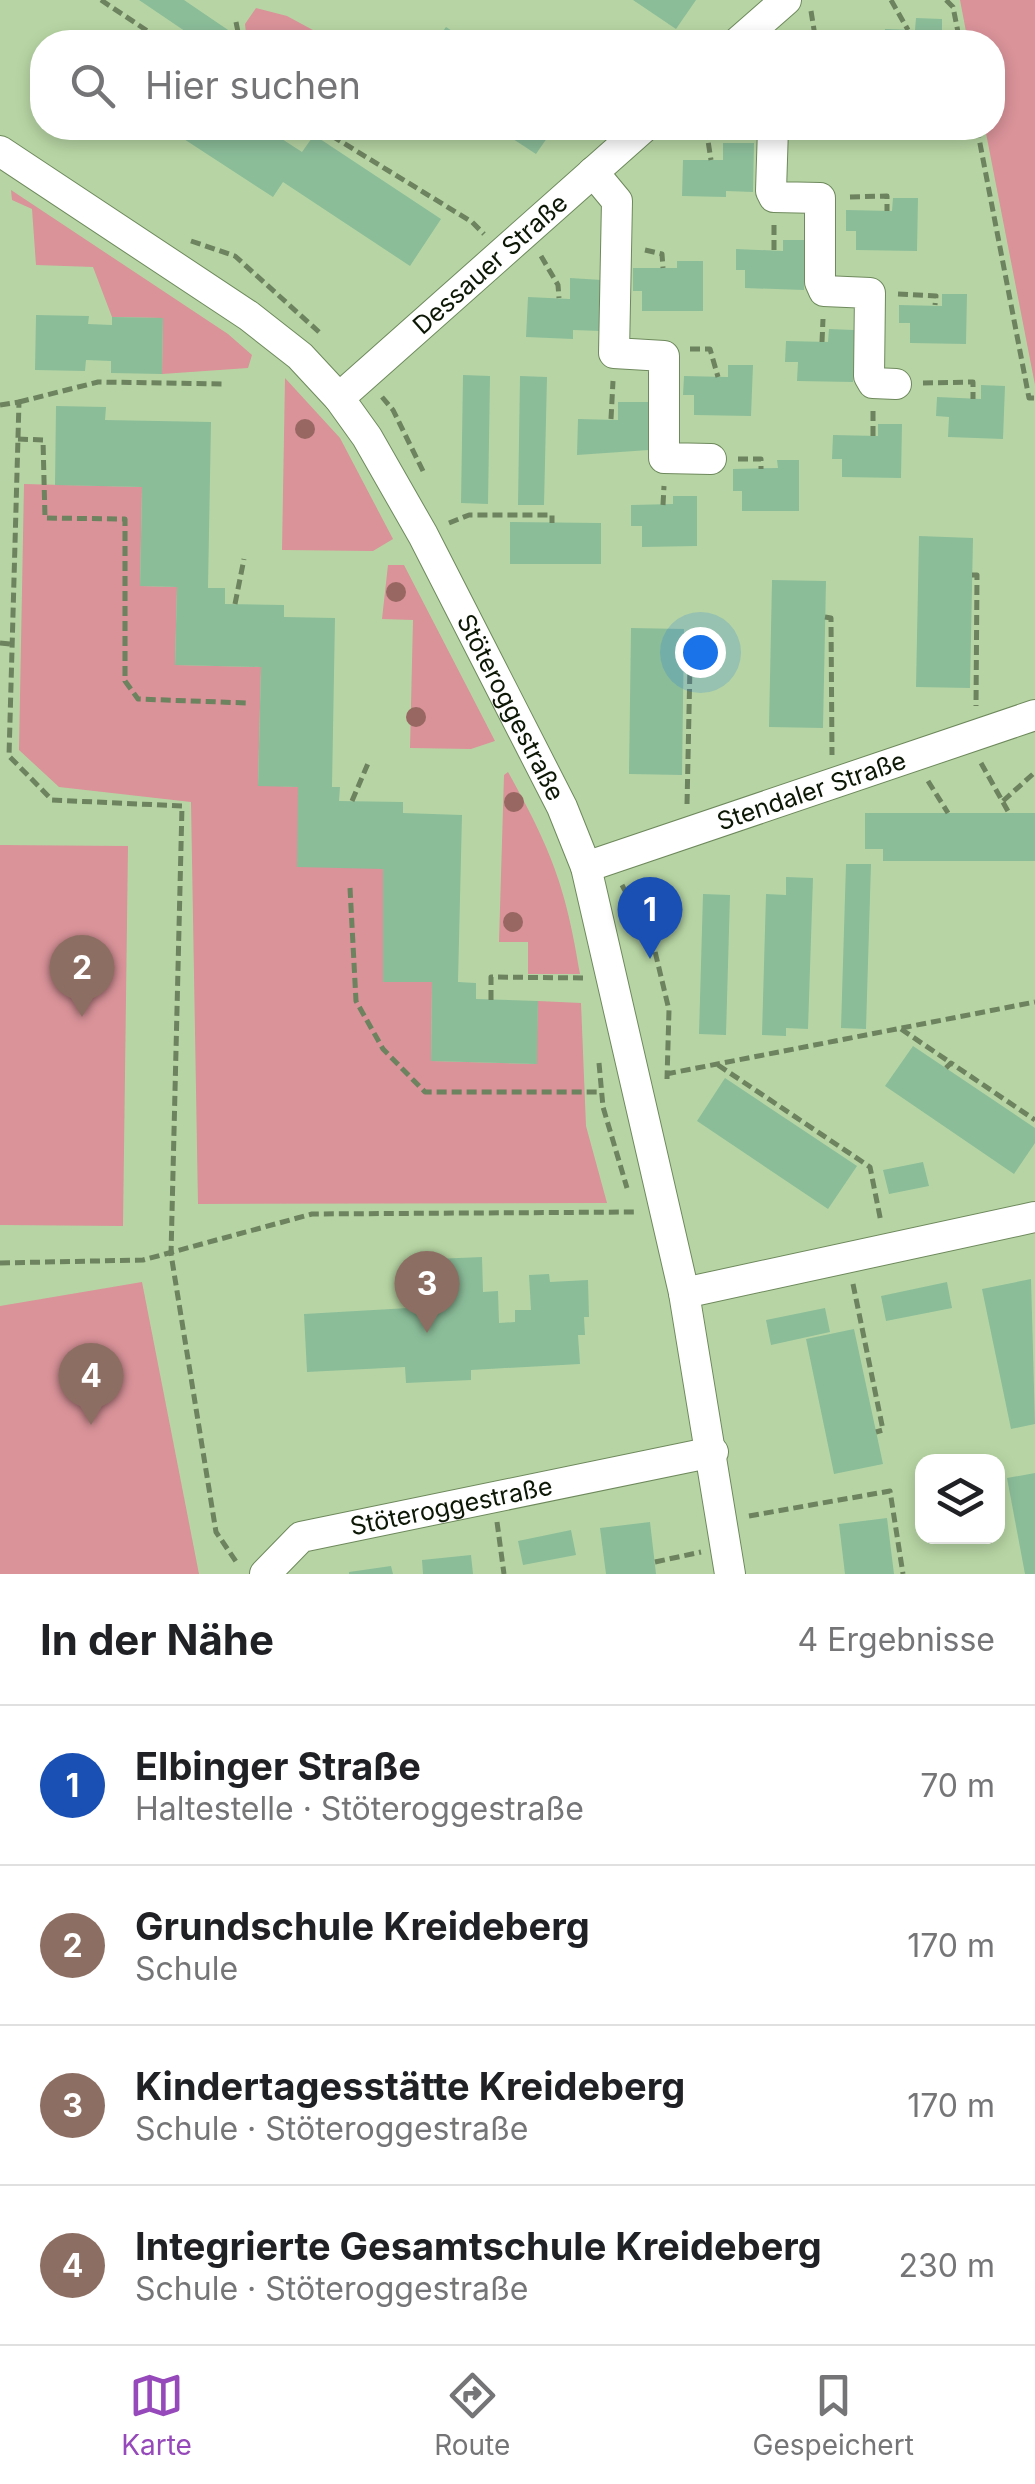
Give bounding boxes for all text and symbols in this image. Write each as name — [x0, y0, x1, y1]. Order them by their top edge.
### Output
search box — [30, 30, 1005, 140]
icon: search — [65, 58, 120, 113]
text: Hier suchen — [145, 62, 361, 108]
street label: Dessauer Straße — [407, 187, 573, 340]
street label: Stöteroggestraße — [451, 609, 571, 805]
your location — [675, 627, 726, 678]
street label: Stendaler Straße — [713, 745, 910, 837]
pin: 1 — [618, 876, 682, 959]
pin: 2 — [49, 934, 114, 1017]
pin: 3 — [394, 1250, 460, 1333]
pin: 4 — [58, 1342, 124, 1425]
map controls — [915, 1454, 1005, 1544]
button: layers — [915, 1454, 1005, 1544]
street label: Stöteroggestraße — [347, 1471, 555, 1541]
text: In der Nähe — [40, 1614, 274, 1665]
text: 4 Ergebnisse — [798, 1620, 995, 1659]
text: Elbinger Straße — [135, 1743, 421, 1789]
text: 1 — [66, 1766, 79, 1805]
text: 70 m — [920, 1766, 995, 1805]
text: Haltestelle · Stöteroggestraße — [135, 1789, 584, 1828]
text: Grundschule Kreideberg — [135, 1903, 590, 1949]
text: 2 — [62, 1926, 83, 1965]
text: 170 m — [907, 1926, 995, 1965]
text: Schule — [135, 1949, 238, 1988]
text: Kindertagesstätte Kreideberg — [135, 2063, 685, 2109]
text: 3 — [62, 2086, 83, 2125]
text: 170 m — [907, 2086, 995, 2125]
text: Schule · Stöteroggestraße — [135, 2109, 528, 2148]
text: Integrierte Gesamtschule Kreideberg — [135, 2223, 822, 2269]
text: 4 — [62, 2246, 83, 2285]
text: 230 m — [899, 2246, 995, 2285]
text: Schule · Stöteroggestraße — [135, 2269, 528, 2308]
tab: Karte — [121, 2368, 192, 2462]
tab: Route — [434, 2368, 510, 2462]
tab: Gespeichert — [753, 2368, 914, 2462]

